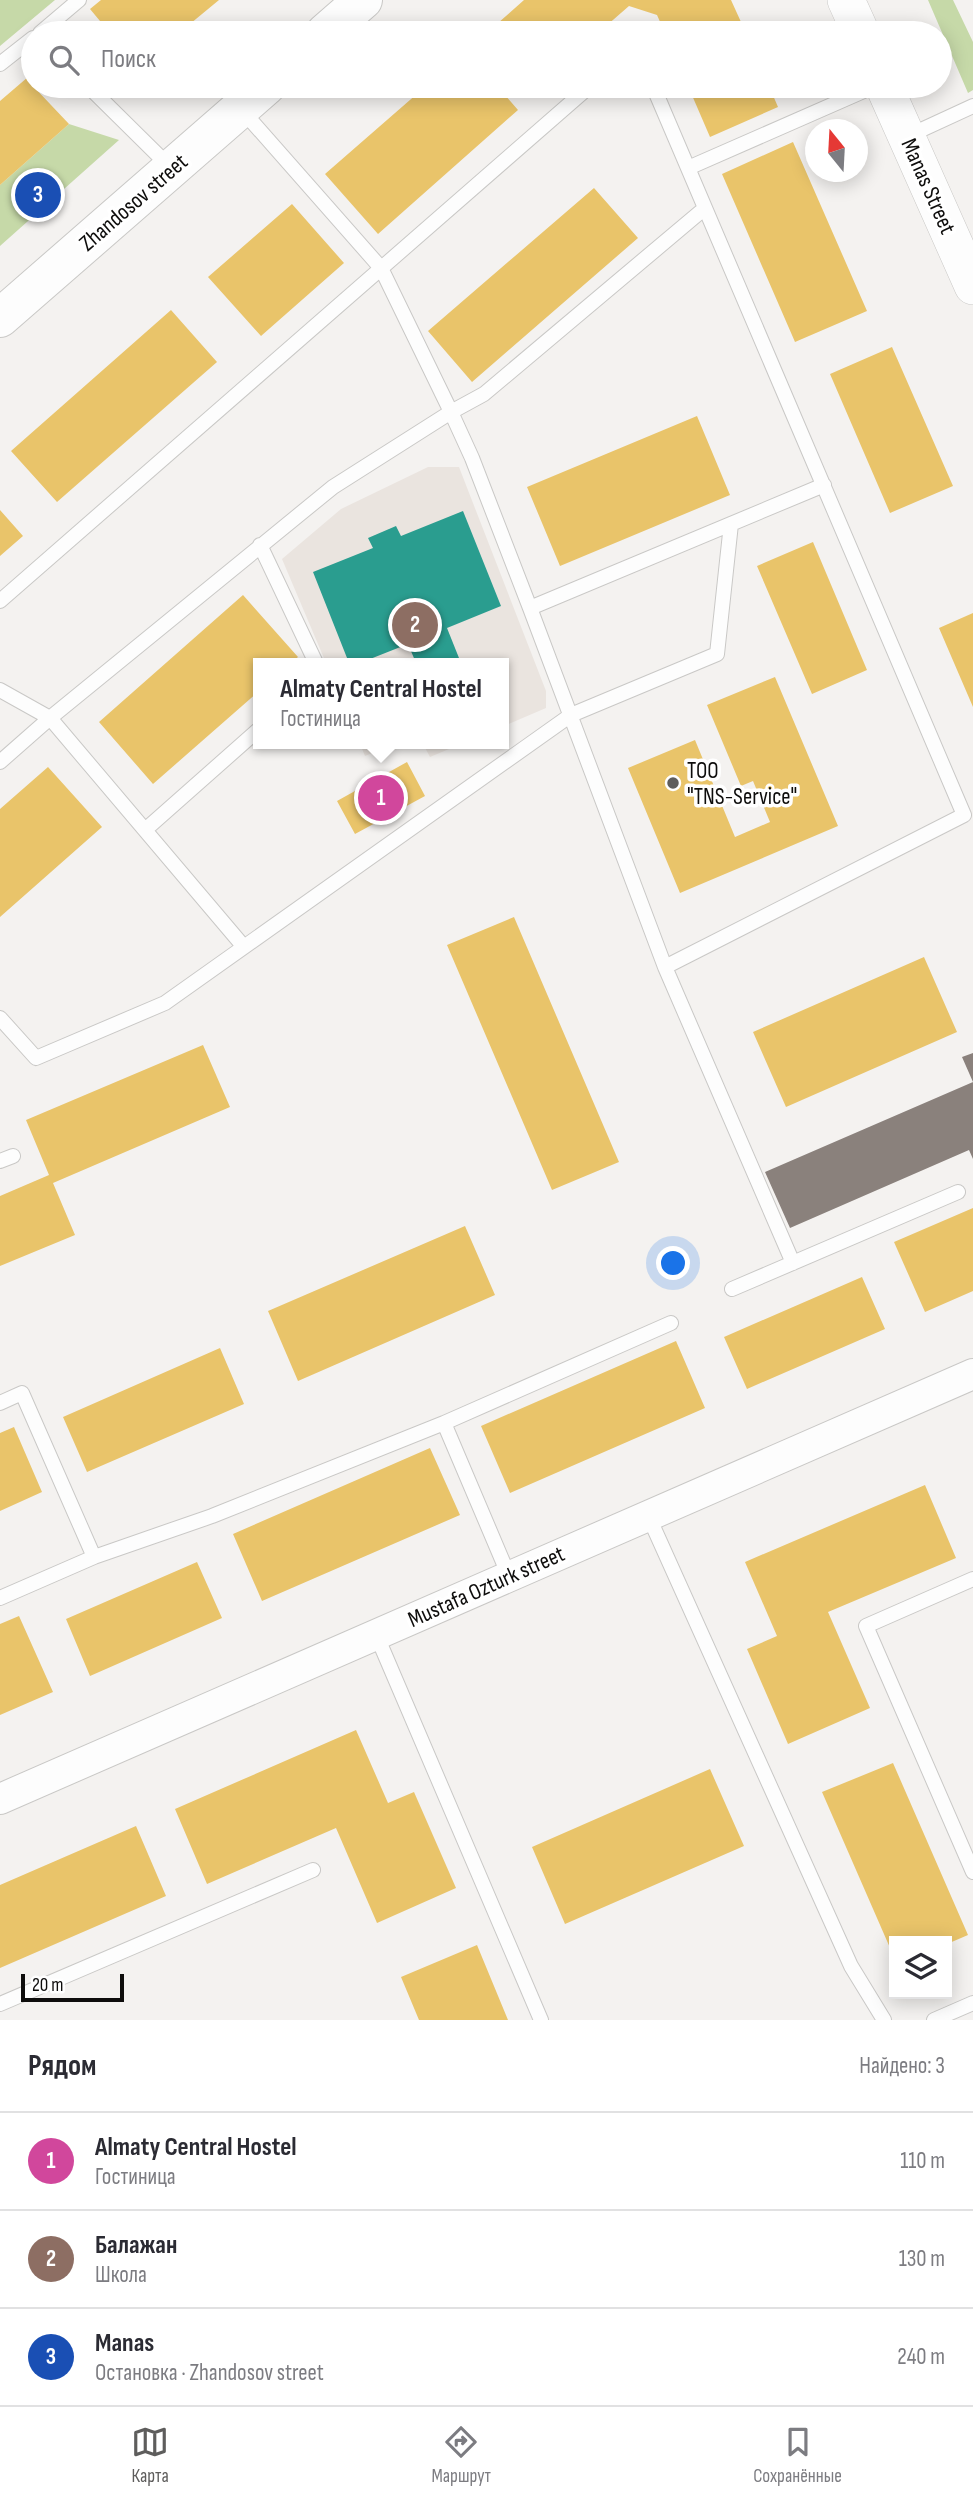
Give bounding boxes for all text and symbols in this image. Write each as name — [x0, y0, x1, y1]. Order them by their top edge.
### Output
search box — [21, 21, 952, 98]
icon: search — [45, 41, 83, 79]
text: Поиск — [101, 44, 156, 75]
north arrow — [805, 119, 868, 182]
street label: Manas Street — [895, 134, 962, 239]
street label: Zhandosov street — [74, 148, 194, 257]
pin: 3 — [15, 169, 61, 221]
pin: 2 — [392, 599, 438, 651]
popup — [253, 658, 509, 749]
text: Almaty Central Hostel — [280, 674, 482, 705]
text: Гостиница — [280, 705, 361, 733]
place label: ТОО "TNS-Service" — [687, 757, 797, 811]
pin: 1 — [358, 772, 404, 824]
marker: ТОО "TNS-Service" — [665, 775, 681, 791]
your location — [656, 1246, 690, 1280]
street label: Mustafa Ozturk street — [404, 1540, 569, 1634]
map controls — [889, 1936, 952, 1999]
button: layers — [889, 1936, 952, 1999]
scale bar — [21, 1971, 124, 2003]
text: 20 m — [32, 1974, 64, 1997]
text: Рядом — [28, 2048, 96, 2084]
text: Найдено: 3 — [859, 2052, 945, 2080]
text: Almaty Central Hostel — [95, 2132, 297, 2163]
text: 1 — [46, 2147, 56, 2175]
text: 110 m — [900, 2147, 945, 2175]
text: Гостиница — [95, 2163, 176, 2191]
text: Балажан — [95, 2230, 177, 2261]
text: 2 — [46, 2245, 56, 2273]
text: 130 m — [899, 2245, 945, 2273]
text: Школа — [95, 2261, 147, 2289]
text: Manas — [95, 2328, 154, 2359]
text: 3 — [46, 2343, 56, 2371]
text: 240 m — [897, 2343, 945, 2371]
text: Остановка · Zhandosov street — [95, 2359, 324, 2387]
tab: Карта — [131, 2423, 169, 2488]
tab: Маршрут — [431, 2423, 491, 2488]
tab: Сохранённые — [753, 2423, 842, 2488]

